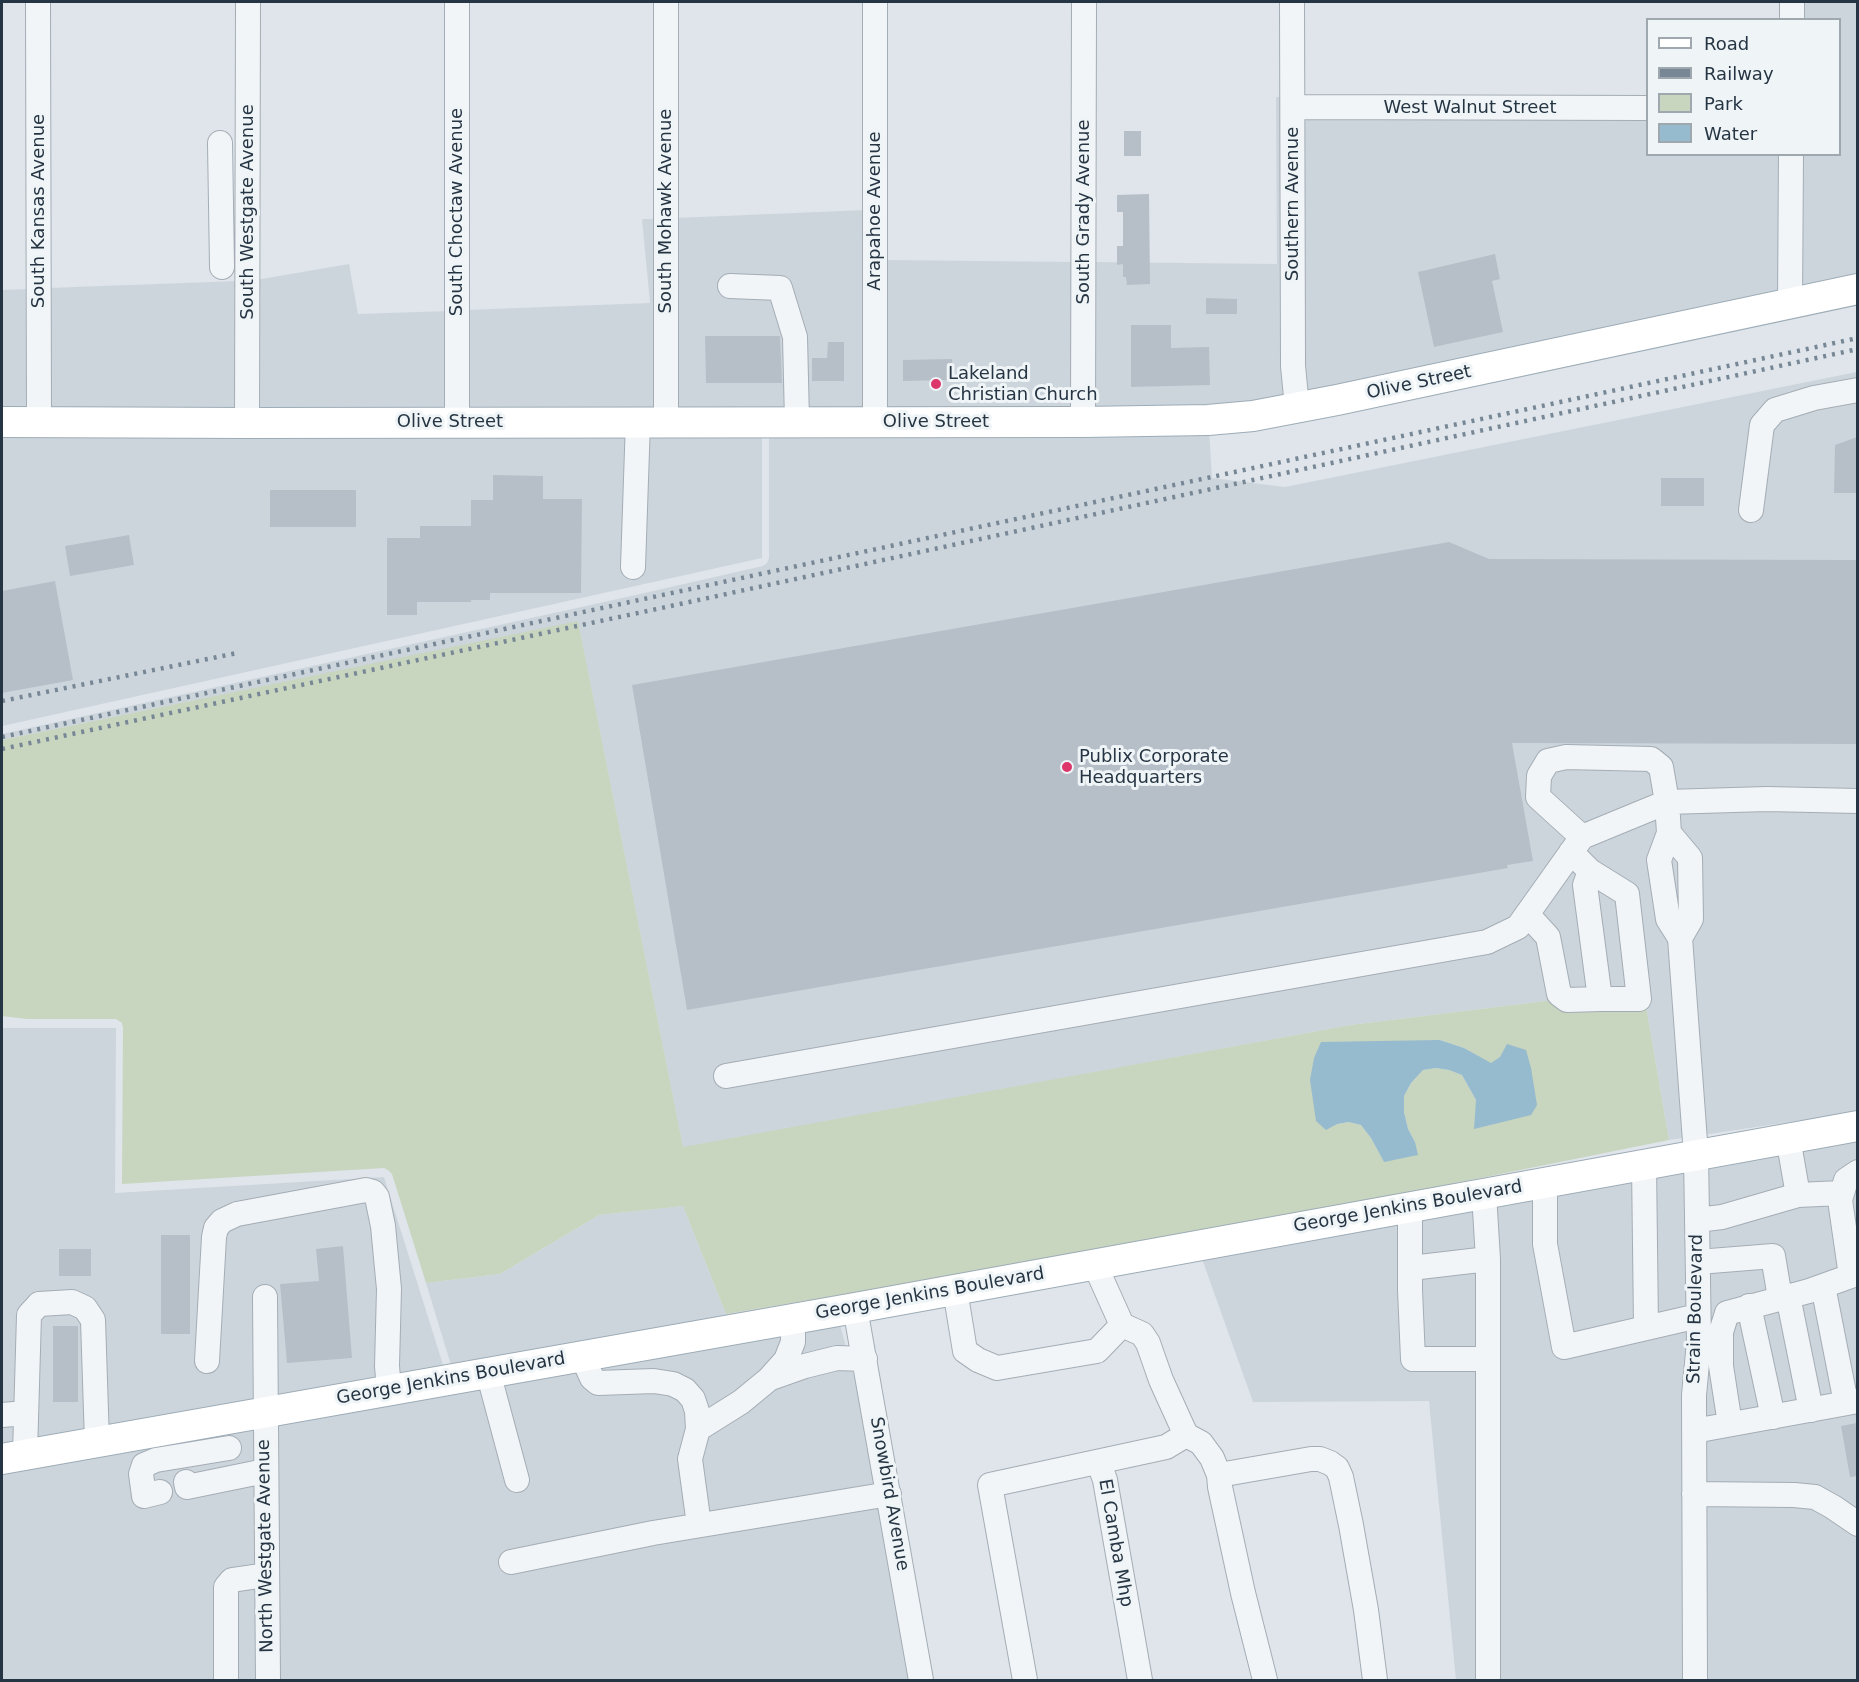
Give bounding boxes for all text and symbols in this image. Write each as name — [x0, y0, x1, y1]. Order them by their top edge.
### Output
legend — [1646, 18, 1841, 156]
text: Road — [1704, 33, 1749, 54]
text: Railway — [1704, 63, 1774, 84]
text: Park — [1704, 93, 1743, 114]
street label: West Walnut Street — [1384, 97, 1556, 119]
street label: South Westgate Avenue — [237, 104, 259, 320]
street label: South Choctaw Avenue — [446, 108, 468, 316]
street label: South Mohawk Avenue — [655, 109, 677, 313]
street label: South Kansas Avenue — [28, 114, 50, 308]
street label: South Grady Avenue — [1073, 119, 1095, 305]
text: Water — [1704, 123, 1757, 144]
street label: Southern Avenue — [1282, 127, 1304, 281]
street label: Arapahoe Avenue — [864, 131, 886, 291]
street label: Olive Street — [1365, 361, 1473, 405]
place label: Lakeland Christian Church — [948, 363, 1098, 406]
marker: Lakeland Christian Church — [929, 377, 943, 391]
street label: Olive Street — [397, 411, 503, 433]
street label: Olive Street — [883, 411, 989, 433]
place label: Publix Corporate Headquarters — [1079, 746, 1229, 789]
marker: Publix Corporate Headquarters — [1060, 760, 1074, 774]
street label: George Jenkins Boulevard — [1292, 1176, 1524, 1238]
street label: Strain Boulevard — [1684, 1234, 1708, 1384]
street label: George Jenkins Boulevard — [814, 1263, 1046, 1325]
street label: George Jenkins Boulevard — [335, 1348, 567, 1410]
street label: Snowbird Avenue — [865, 1415, 913, 1573]
street label: North Westgate Avenue — [253, 1439, 279, 1653]
street label: El Camba Mhp — [1093, 1477, 1137, 1609]

